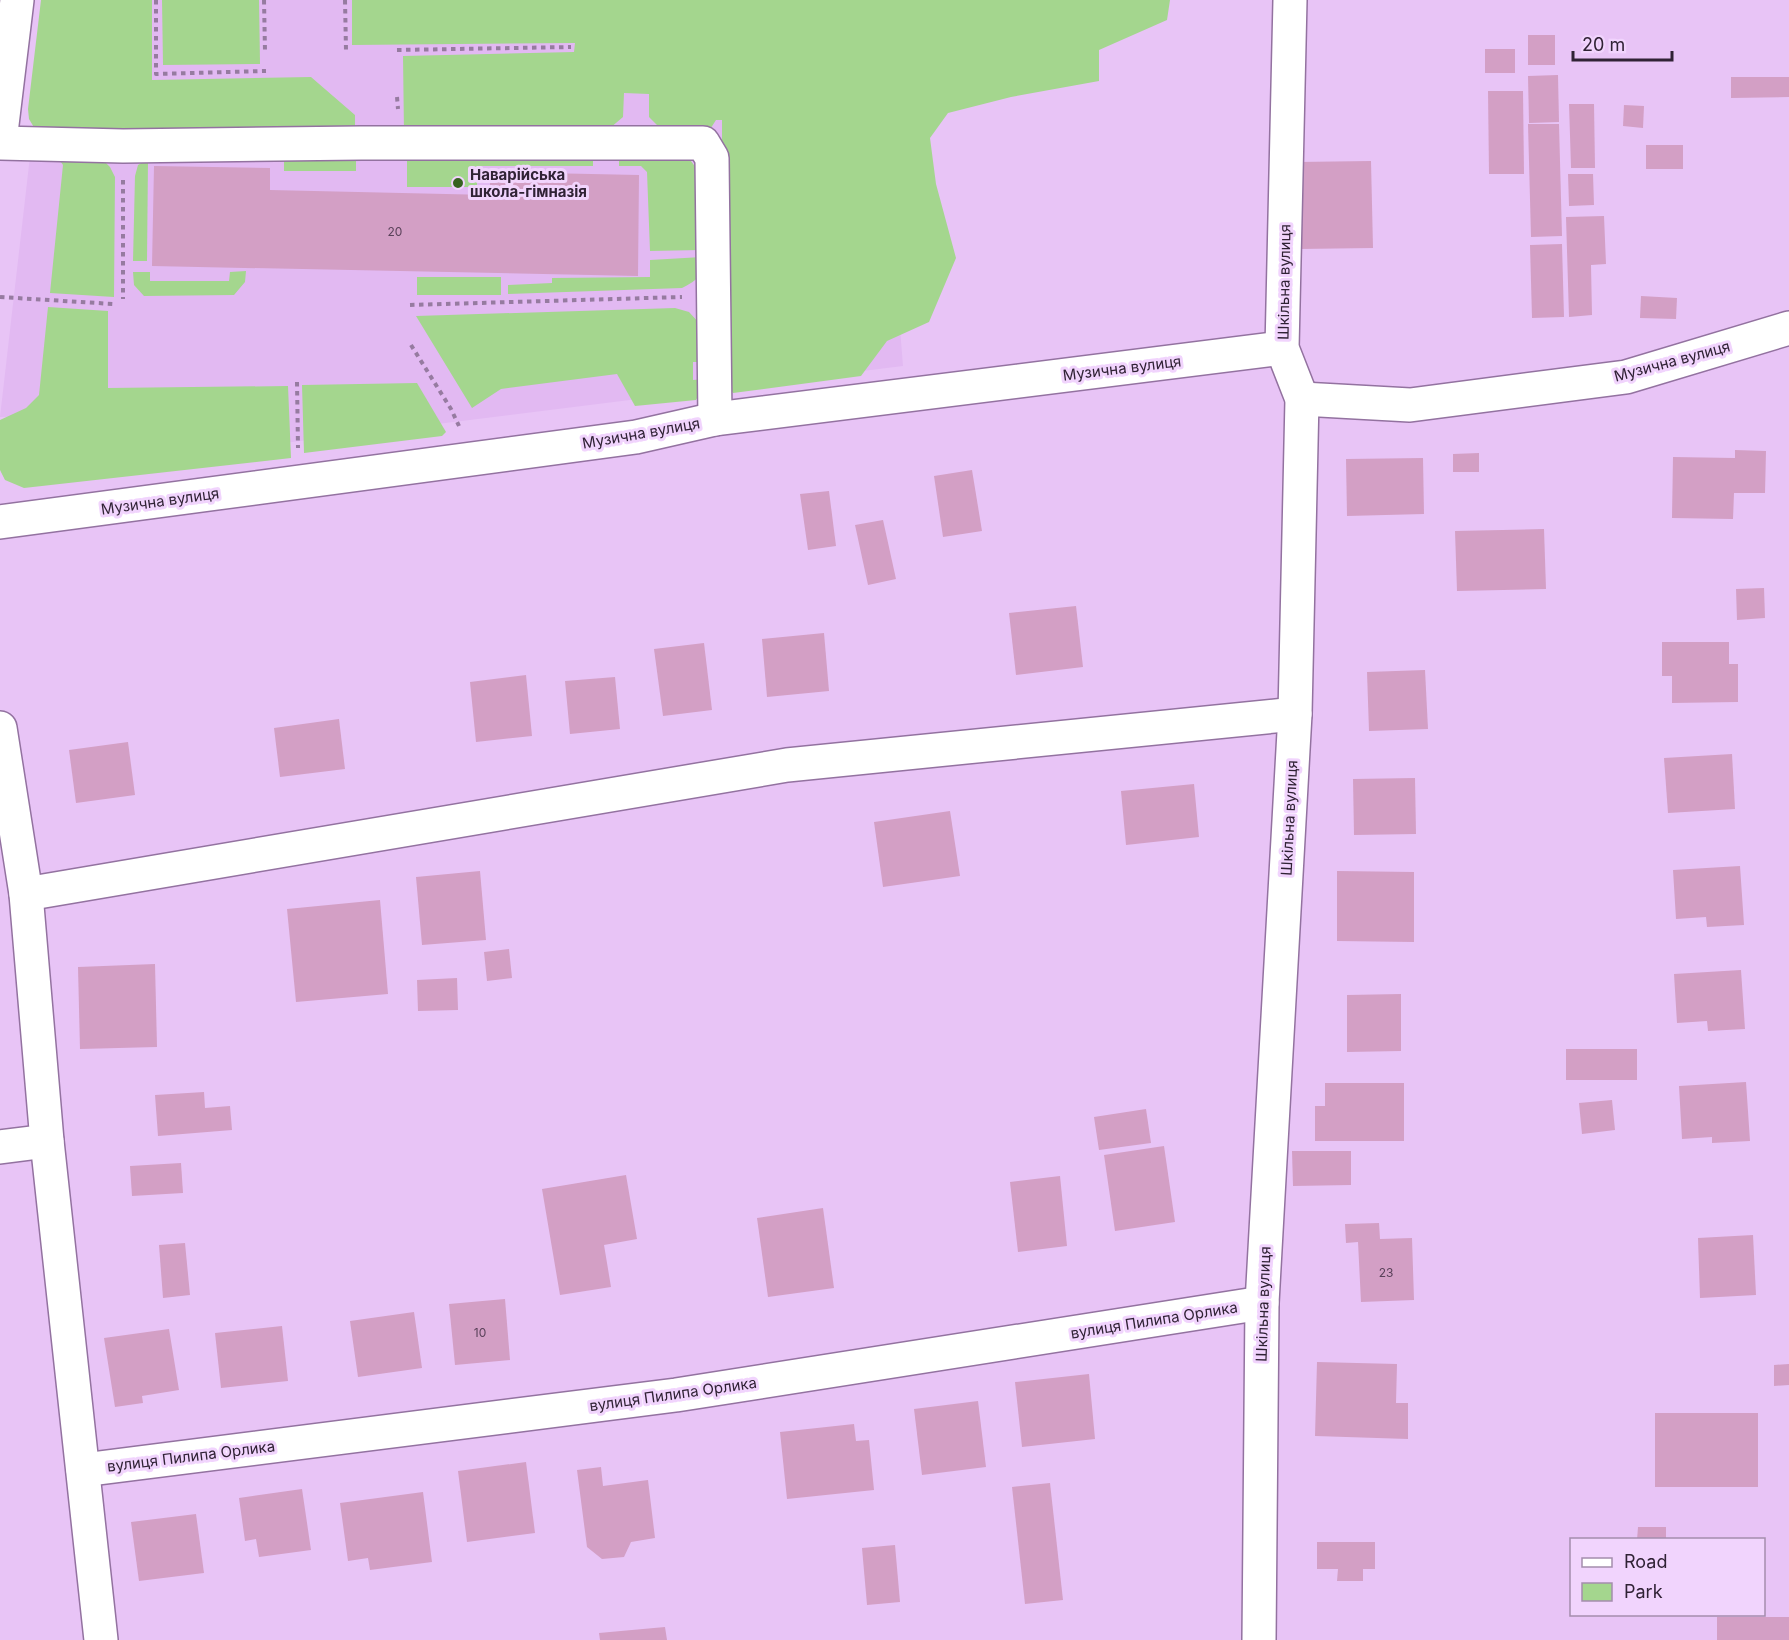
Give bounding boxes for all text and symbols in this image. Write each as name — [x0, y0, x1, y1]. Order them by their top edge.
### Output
scale bar — [1573, 24, 1672, 62]
text: 20 m — [1582, 34, 1625, 55]
place label: Наварійська школа-гімназія — [470, 165, 587, 201]
marker: Наварійська школа-гімназія — [451, 176, 465, 190]
house number: 20 — [388, 224, 402, 239]
street label: Шкільна вулиця — [1273, 224, 1295, 340]
street label: Музична вулиця — [1612, 336, 1732, 386]
street label: Музична вулиця — [1062, 351, 1182, 385]
street label: Музична вулиця — [581, 413, 701, 453]
street label: Музична вулиця — [100, 483, 220, 519]
street label: Шкільна вулиця — [1276, 760, 1302, 876]
street label: Шкільна вулиця — [1251, 1246, 1275, 1362]
house number: 23 — [1379, 1265, 1393, 1280]
street label: вулиця Пилипа Орлика — [1069, 1297, 1239, 1343]
house number: 10 — [474, 1325, 486, 1340]
street label: вулиця Пилипа Орлика — [588, 1373, 758, 1415]
street label: вулиця Пилипа Орлика — [106, 1436, 276, 1476]
legend — [1570, 1538, 1765, 1616]
text: Road — [1624, 1551, 1667, 1572]
text: Park — [1624, 1581, 1663, 1602]

